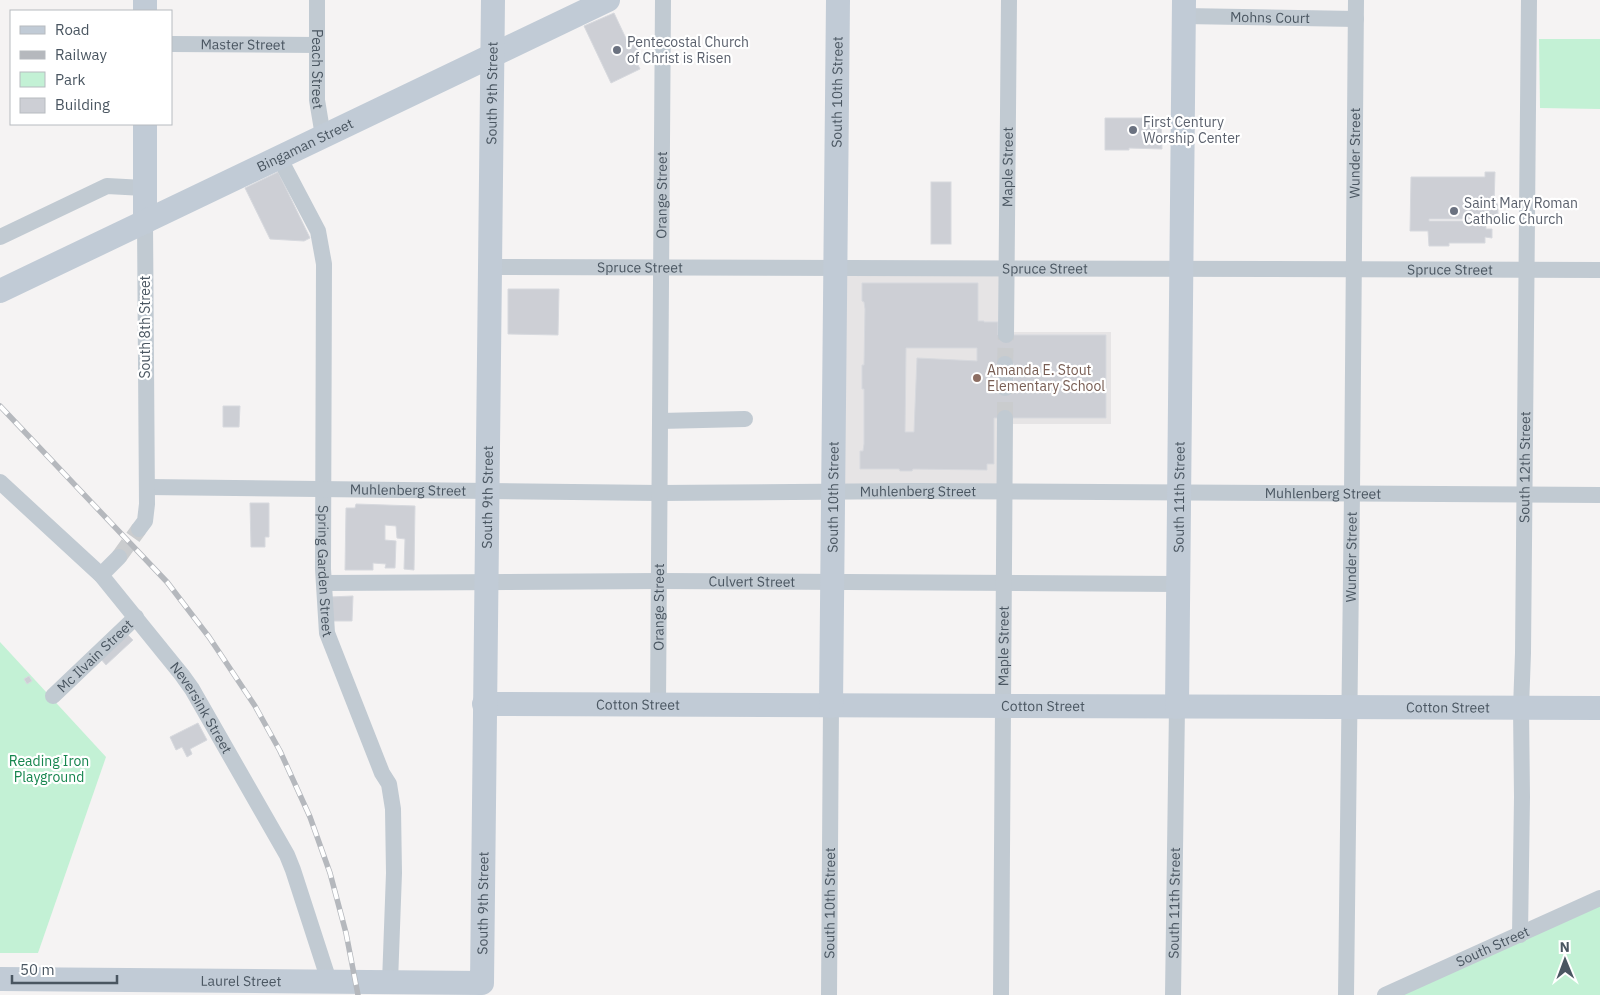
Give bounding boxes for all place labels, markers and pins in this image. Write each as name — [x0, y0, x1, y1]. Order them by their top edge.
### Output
place label: Pentecostal Church of Christ is Risen — [627, 33, 749, 67]
marker: Pentecostal Church of Christ is Risen — [611, 44, 623, 56]
place label: First Century Worship Center — [1143, 113, 1240, 147]
marker: First Century Worship Center — [1127, 124, 1139, 136]
place label: Saint Mary Roman Catholic Church — [1464, 194, 1578, 228]
marker: Saint Mary Roman Catholic Church — [1448, 205, 1460, 217]
place label: Amanda E. Stout Elementary School — [987, 361, 1105, 395]
marker: Amanda E. Stout Elementary School — [971, 372, 983, 384]

